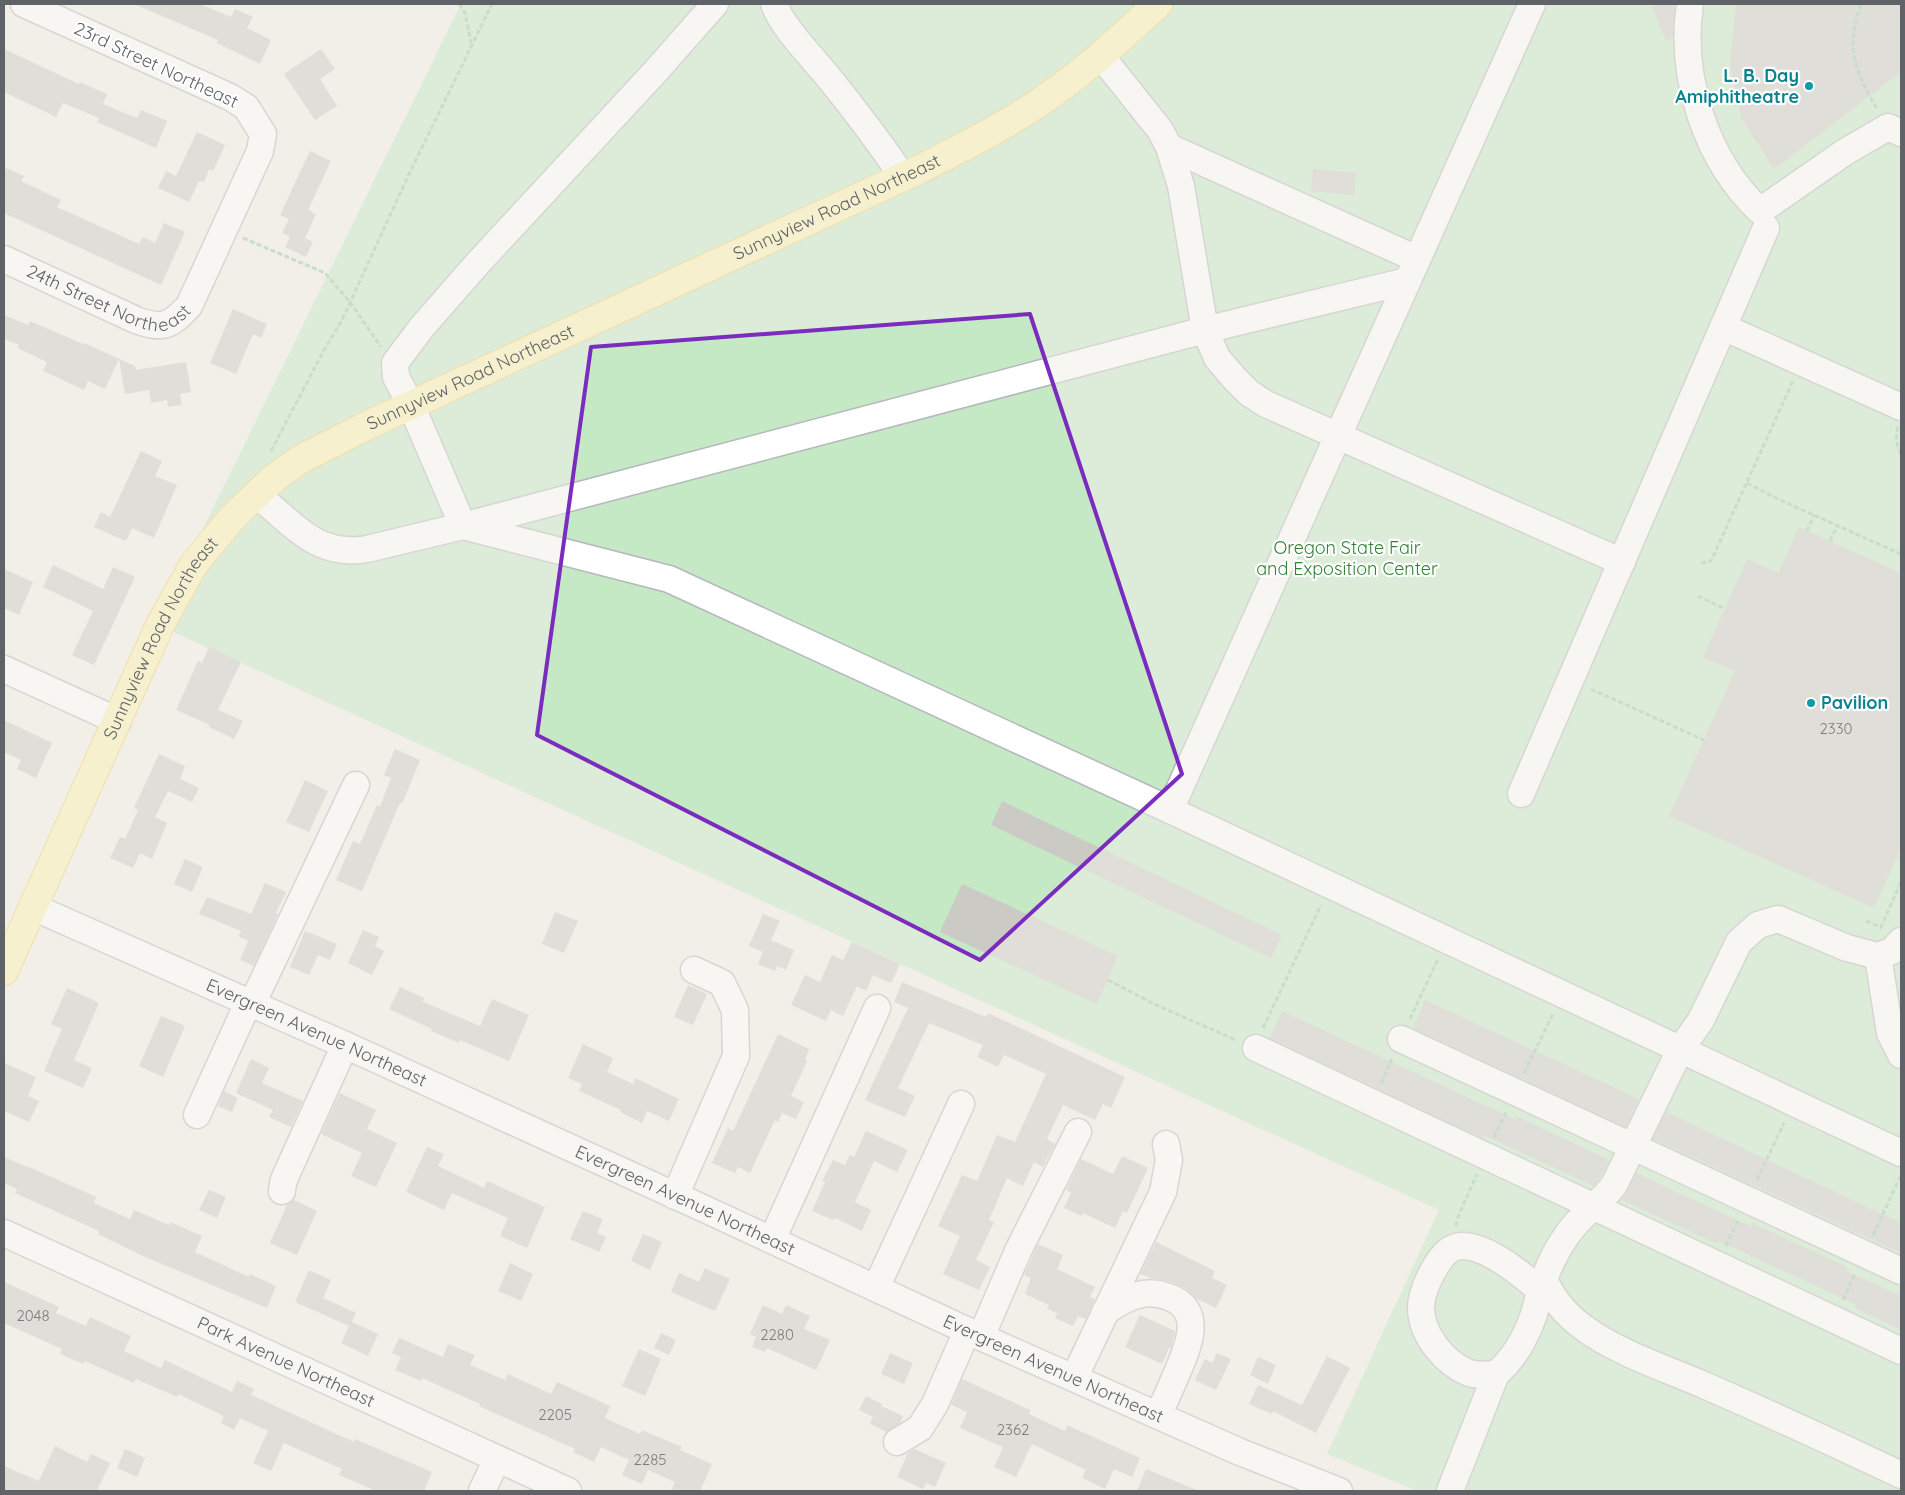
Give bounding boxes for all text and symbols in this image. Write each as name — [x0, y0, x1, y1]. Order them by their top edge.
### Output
street label: 23rd Street Northeast — [70, 16, 242, 113]
place label: L. B. Day Amiphitheatre — [1675, 64, 1799, 108]
marker: L. B. Day Amiphitheatre — [1803, 80, 1815, 92]
street label: Sunnyview Road Northeast — [729, 149, 944, 265]
street label: 24th Street Northeast — [23, 259, 195, 337]
street label: Sunnyview Road Northeast — [363, 319, 577, 435]
street label: Sunnyview Road Northeast — [98, 532, 223, 743]
park label: Oregon State Fair and Exposition Center — [1256, 536, 1438, 580]
place label: Pavilion — [1821, 691, 1888, 714]
marker: Pavilion — [1805, 697, 1817, 709]
house number: 2330 — [1820, 719, 1853, 738]
street label: Evergreen Avenue Northeast — [203, 973, 430, 1092]
street label: Evergreen Avenue Northeast — [572, 1140, 799, 1260]
house number: 2048 — [16, 1306, 50, 1325]
street label: Evergreen Avenue Northeast — [940, 1309, 1167, 1428]
street label: Park Avenue Northeast — [194, 1311, 378, 1412]
house number: 2280 — [760, 1325, 794, 1344]
house number: 2205 — [538, 1405, 572, 1424]
house number: 2362 — [997, 1420, 1029, 1439]
house number: 2285 — [634, 1450, 666, 1469]

